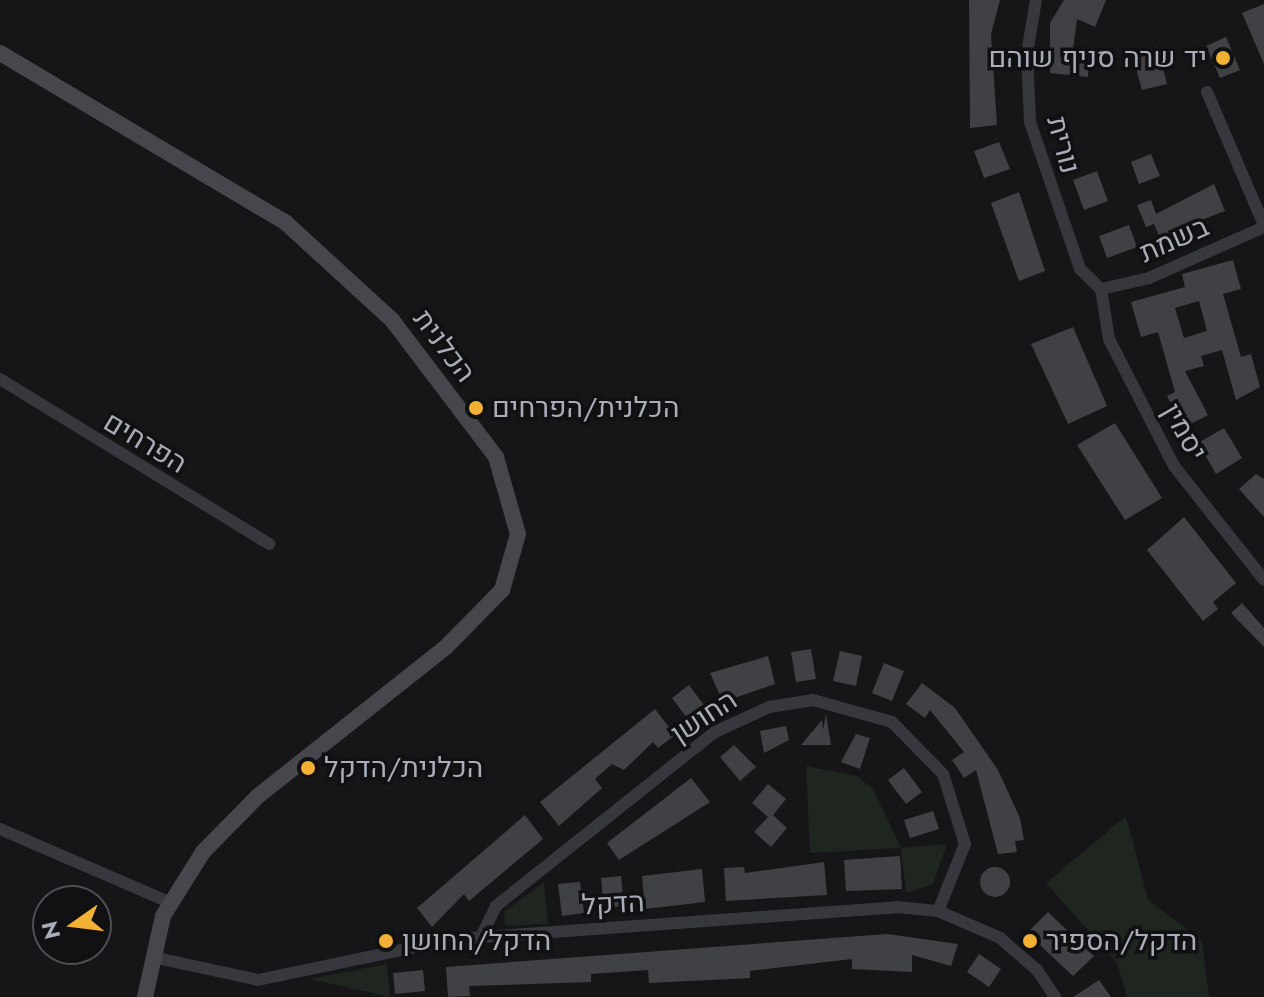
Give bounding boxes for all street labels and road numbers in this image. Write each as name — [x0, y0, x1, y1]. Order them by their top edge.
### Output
street label: נורית — [1039, 113, 1087, 177]
street label: בשמת — [1134, 210, 1214, 270]
street label: הכלנית — [406, 303, 482, 389]
street label: יסמין — [1154, 397, 1214, 467]
street label: הפרחים — [97, 405, 193, 481]
street label: החושן — [665, 683, 743, 751]
street label: הדקל — [581, 886, 645, 922]

